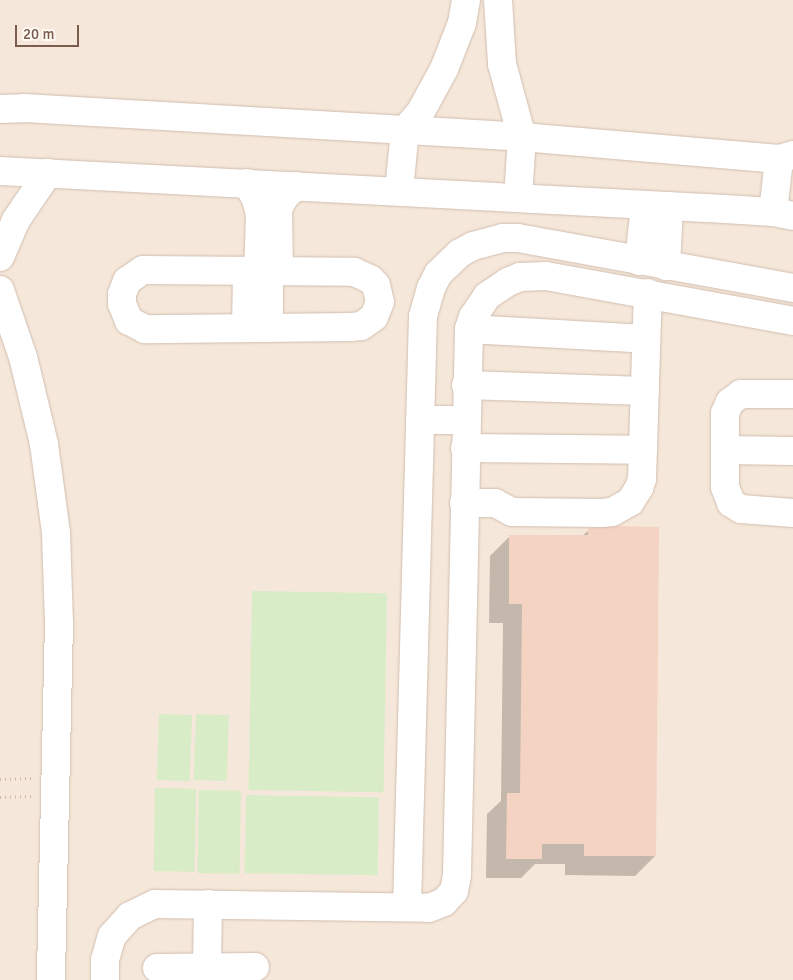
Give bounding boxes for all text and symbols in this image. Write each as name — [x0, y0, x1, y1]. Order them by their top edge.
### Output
scale bar — [18, 15, 81, 47]
text: 20 m — [23, 25, 54, 43]

